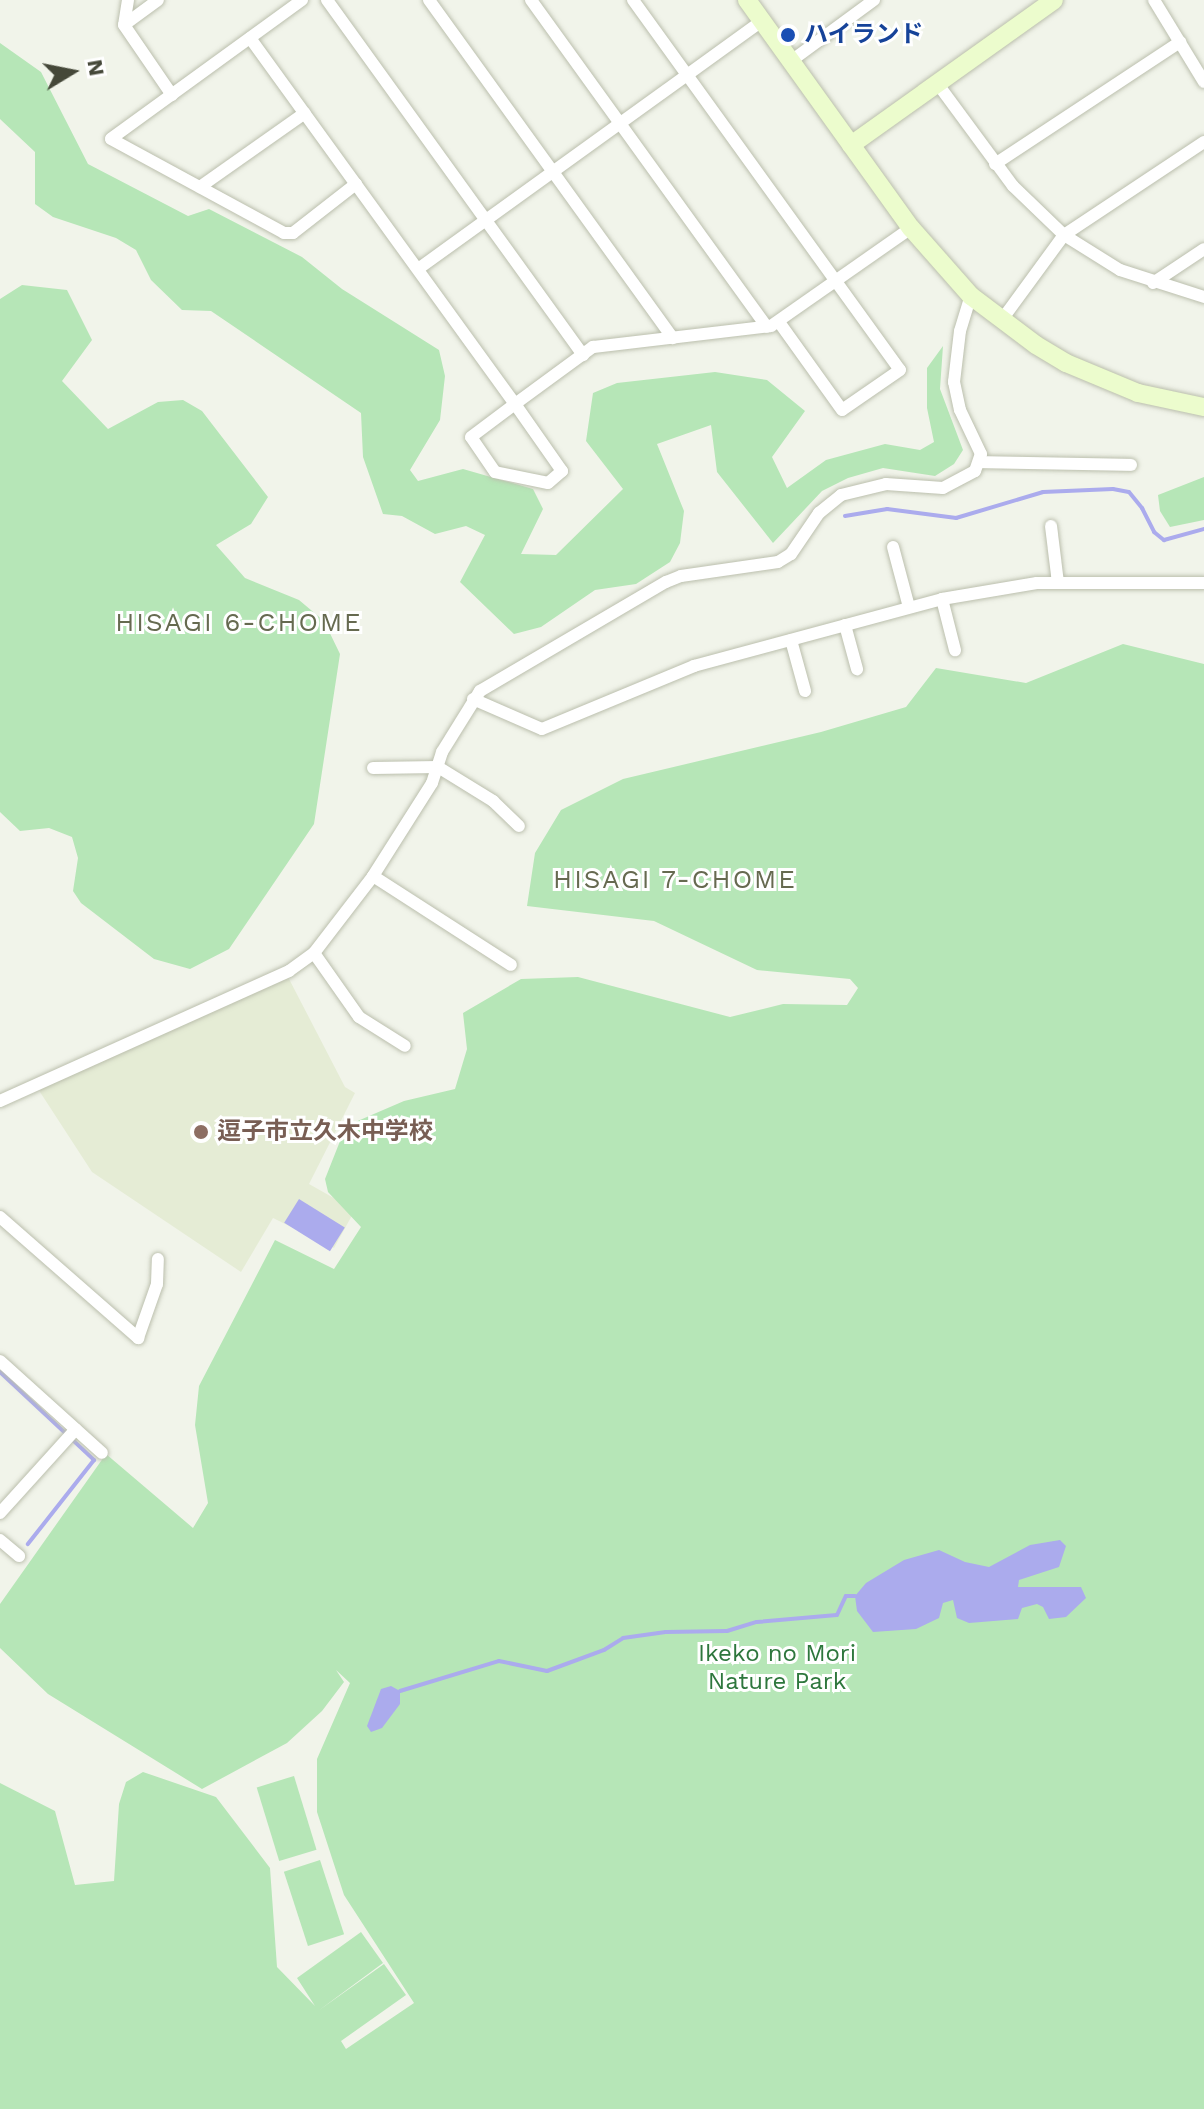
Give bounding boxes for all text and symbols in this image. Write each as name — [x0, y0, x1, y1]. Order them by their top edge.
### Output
place label: ハイランド — [804, 21, 924, 49]
marker: ハイランド — [779, 26, 797, 44]
north arrow — [32, 32, 112, 112]
text: N — [82, 58, 110, 78]
district label: HISAGI 6-CHOME — [115, 607, 363, 639]
district label: HISAGI 7-CHOME — [553, 864, 797, 896]
place label: 逗子市立久木中学校 — [217, 1118, 433, 1146]
marker: 逗子市立久木中学校 — [192, 1123, 210, 1141]
park label: Ikeko no Mori Nature Park — [698, 1640, 856, 1696]

